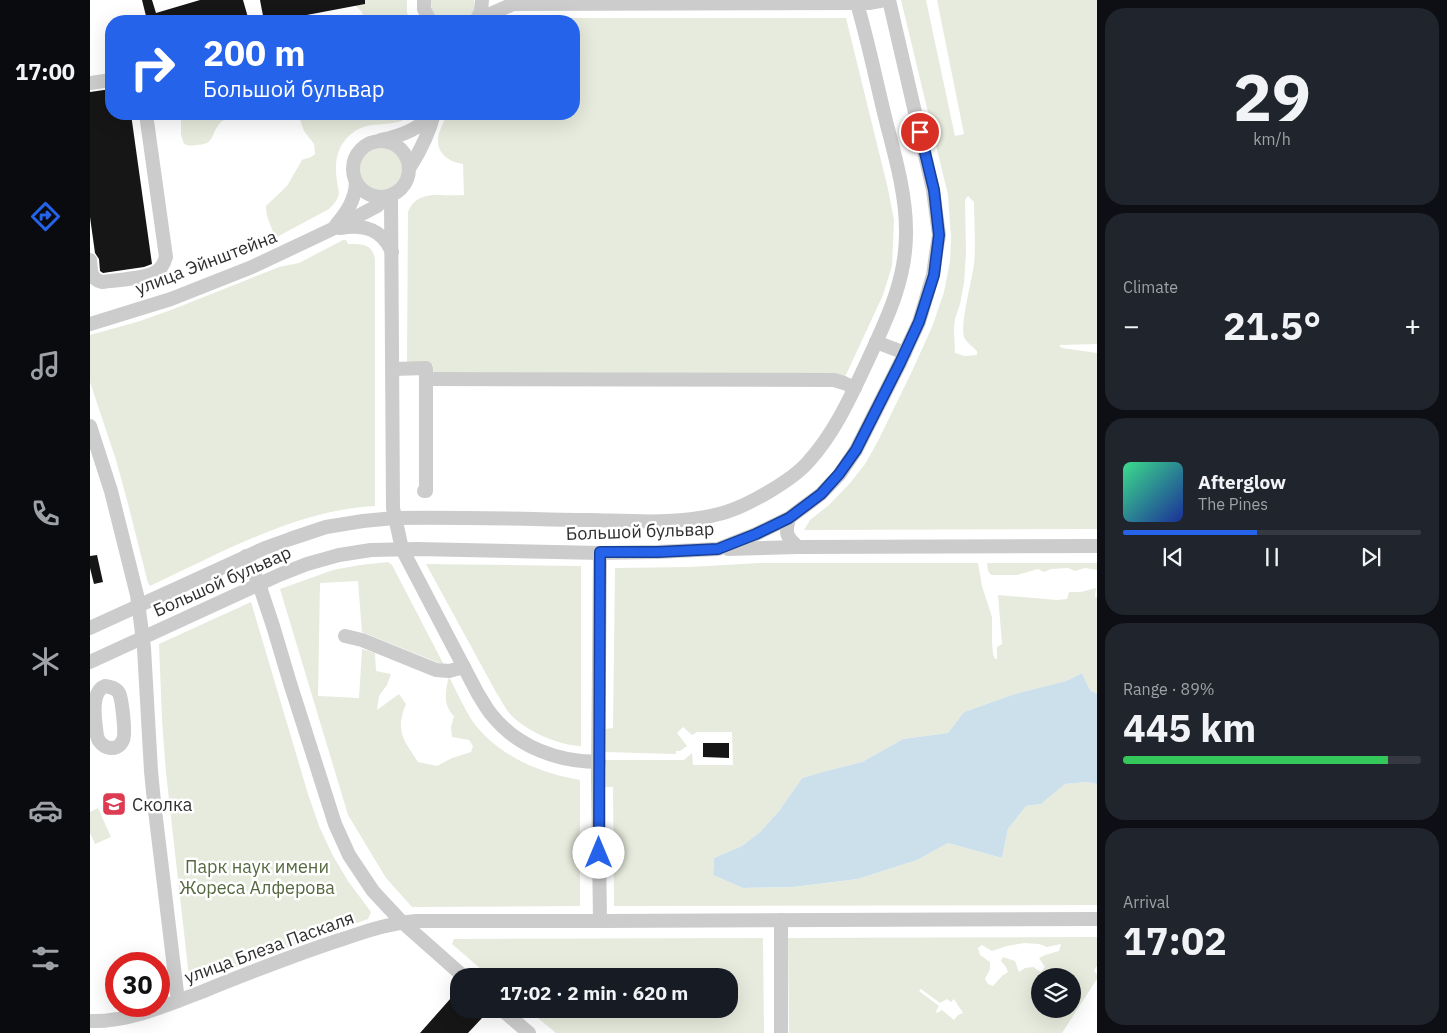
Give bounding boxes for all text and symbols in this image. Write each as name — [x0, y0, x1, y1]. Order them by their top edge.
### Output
text: 200 m — [203, 30, 306, 76]
icon: right — [120, 35, 185, 100]
text: 29 — [1233, 54, 1311, 139]
text: 17:00 — [15, 57, 75, 86]
text: Большой бульвар — [203, 74, 385, 103]
pin — [899, 111, 941, 153]
icon: arrive — [906, 118, 934, 146]
text: km/h — [1253, 129, 1291, 149]
icon: directions — [28, 199, 63, 234]
street label: улица Эйнштейна — [132, 224, 280, 300]
text: Climate — [1123, 277, 1178, 297]
text: 21.5° — [1223, 301, 1321, 350]
text: − — [1123, 307, 1140, 344]
text: + — [1404, 307, 1421, 344]
icon: music — [28, 348, 63, 383]
text: Afterglow — [1198, 470, 1286, 494]
text: The Pines — [1198, 494, 1268, 514]
icon: phone — [28, 496, 63, 531]
street label: Большой бульвар — [565, 517, 715, 545]
street label: Большой бульвар — [149, 540, 295, 622]
icon: previous — [1159, 543, 1187, 571]
icon: pause — [1258, 543, 1286, 571]
icon: next — [1357, 543, 1385, 571]
icon: climate — [28, 644, 63, 679]
text: Range · 89% — [1123, 679, 1215, 699]
text: 445 km — [1123, 703, 1256, 752]
school or university icon: Сколка — [101, 791, 127, 817]
icon: car — [28, 793, 63, 828]
place label: Сколка — [132, 793, 193, 816]
position arrow — [572, 826, 624, 878]
park label: Парк наук имени Жореса Алферова — [179, 855, 335, 899]
text: Arrival — [1123, 892, 1170, 912]
street label: улица Блеза Паскаля — [181, 906, 357, 988]
text: 17:02 — [1123, 916, 1227, 965]
icon: filters — [28, 941, 63, 976]
speed limit sign: 30 — [105, 952, 170, 1017]
map controls — [1031, 968, 1081, 1018]
button: layers — [1031, 968, 1081, 1018]
text: 17:02 · 2 min · 620 m — [500, 981, 688, 1005]

